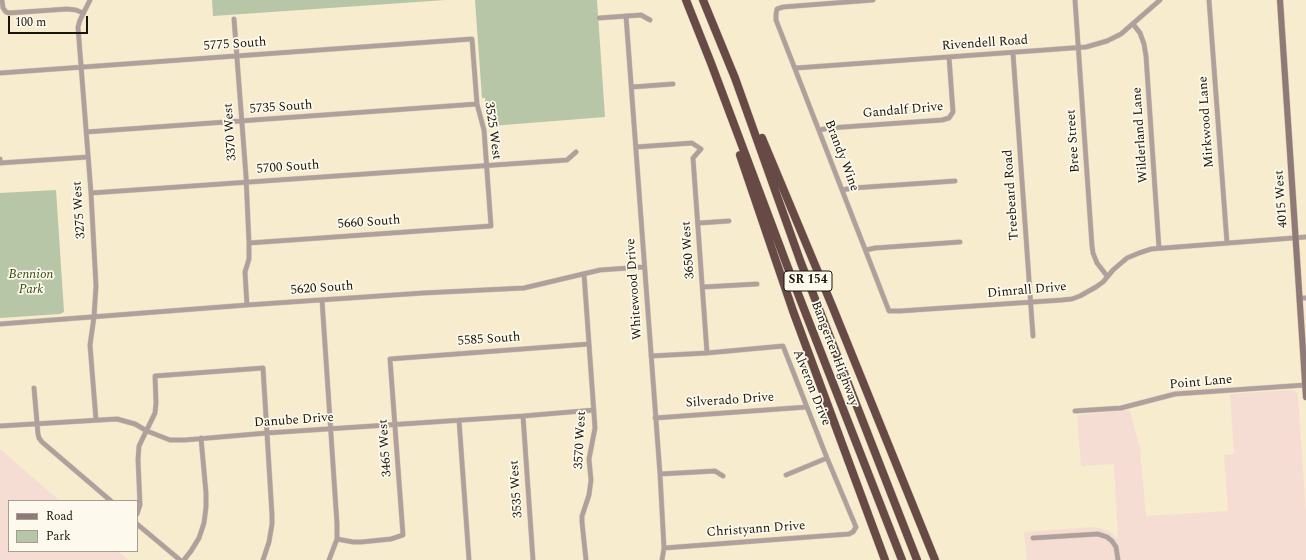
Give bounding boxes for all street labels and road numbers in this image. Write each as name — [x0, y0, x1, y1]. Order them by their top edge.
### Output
street label: Rivendell Road — [941, 33, 1029, 55]
street label: 5775 South — [203, 35, 267, 55]
street label: Mirkwood Lane — [1196, 76, 1218, 168]
street label: Wilderland Lane — [1130, 87, 1152, 183]
street label: 5735 South — [249, 98, 313, 118]
street label: Gandalf Drive — [862, 100, 944, 122]
street label: 3525 West — [480, 101, 504, 161]
street label: 3370 West — [221, 102, 241, 162]
street label: Bree Street — [1064, 109, 1084, 173]
street label: Brandy Wine — [820, 118, 862, 194]
street label: Treebeard Road — [1001, 149, 1023, 241]
street label: 5700 South — [256, 158, 320, 178]
street label: 4015 West — [1272, 169, 1292, 229]
street label: 3275 West — [70, 180, 90, 240]
street label: 5660 South — [337, 213, 401, 233]
street label: 3650 West — [679, 220, 699, 280]
street label: Whitewood Drive — [624, 238, 646, 340]
road number: SR 154 — [784, 271, 832, 291]
street label: 5620 South — [290, 279, 354, 299]
street label: Dimrall Drive — [987, 280, 1067, 302]
street label: Bangerter Highway — [807, 299, 861, 409]
street label: 5585 South — [457, 330, 521, 350]
street label: Alveron Drive — [789, 348, 833, 428]
street label: Point Lane — [1169, 372, 1233, 394]
street label: Silverado Drive — [685, 390, 775, 412]
street label: Danube Drive — [254, 410, 334, 432]
street label: 3570 West — [572, 411, 590, 469]
street label: 3465 West — [376, 418, 396, 478]
street label: 3535 West — [507, 459, 527, 519]
street label: Christyann Drive — [706, 519, 806, 541]

